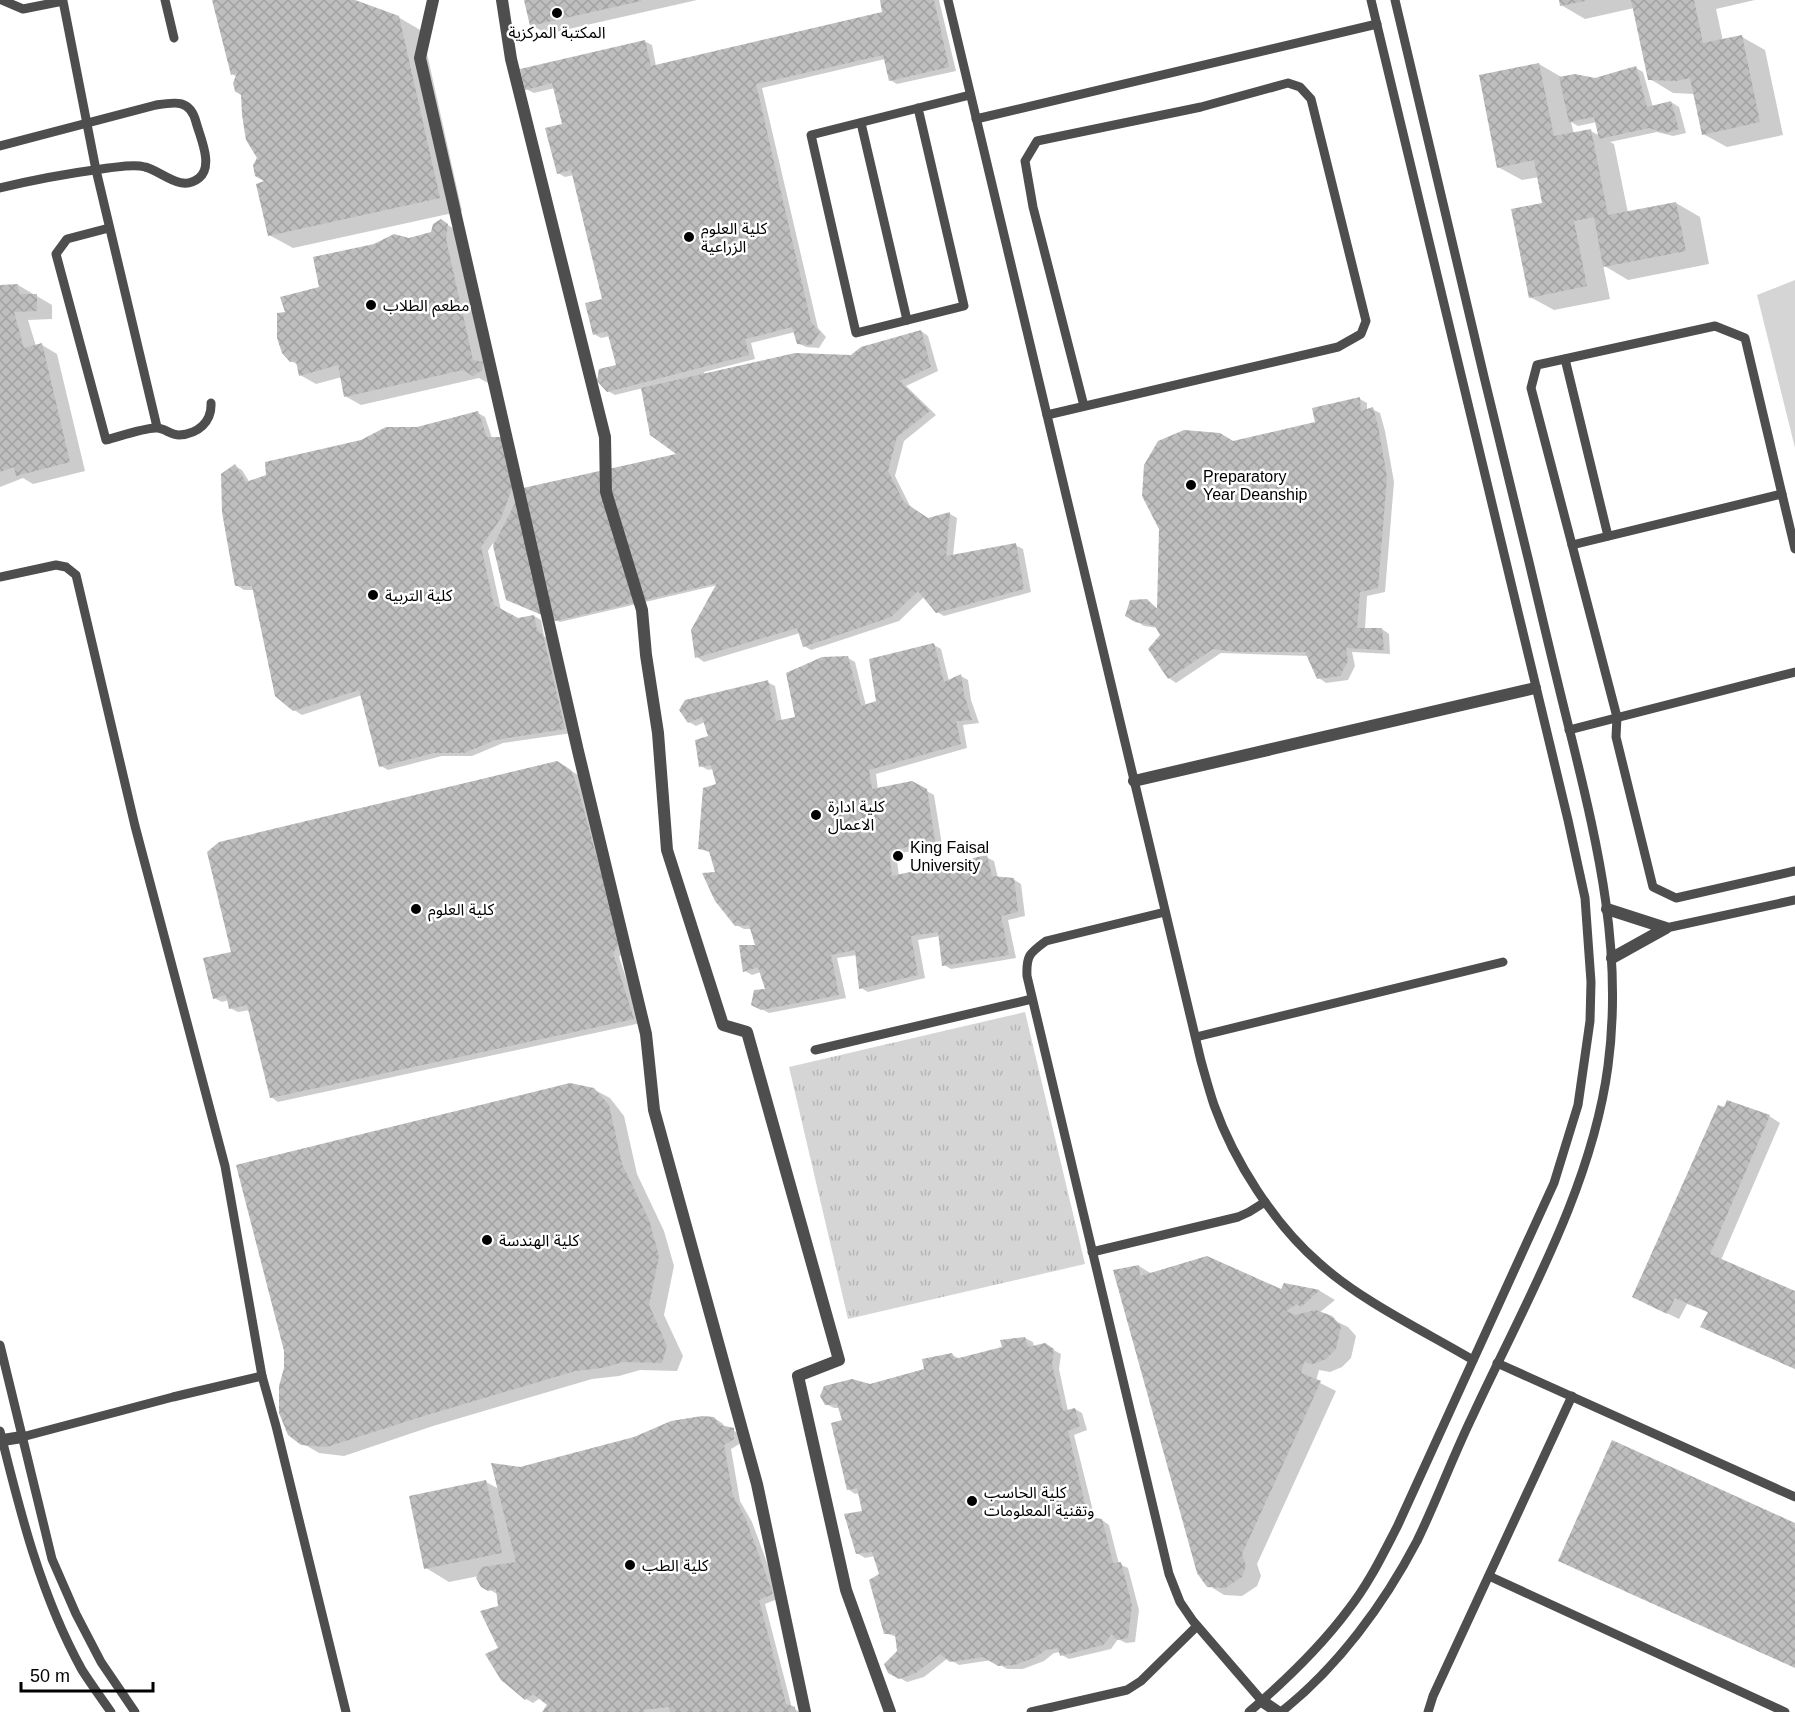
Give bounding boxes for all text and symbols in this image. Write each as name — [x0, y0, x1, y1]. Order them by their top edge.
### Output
marker: المكتبة المركزية — [550, 6, 564, 20]
place label: المكتبة المركزية — [509, 24, 605, 42]
place label: كلية العلوم الزراعية — [701, 220, 767, 256]
marker: كلية العلوم الزراعية — [682, 230, 696, 244]
place label: مطعم الطلاب — [383, 297, 469, 318]
marker: مطعم الطلاب — [364, 298, 378, 312]
place label: Preparatory Year Deanship — [1203, 468, 1307, 503]
marker: Preparatory Year Deanship — [1184, 478, 1198, 492]
place label: كلية التربية — [385, 587, 453, 605]
marker: كلية التربية — [366, 588, 380, 602]
place label: كلية ادارة الاعمال — [828, 798, 885, 835]
marker: كلية ادارة الاعمال — [809, 808, 823, 822]
place label: King Faisal University — [910, 839, 989, 874]
marker: King Faisal University — [891, 849, 905, 863]
place label: كلية العلوم — [428, 901, 494, 922]
marker: كلية العلوم — [409, 902, 423, 916]
place label: كلية الهندسة — [499, 1232, 579, 1250]
marker: كلية الهندسة — [480, 1233, 494, 1247]
place label: كلية الحاسب وتقنية المعلومات — [984, 1484, 1094, 1520]
marker: كلية الحاسب وتقنية المعلومات — [965, 1494, 979, 1508]
place label: كلية الطب — [642, 1557, 709, 1574]
marker: كلية الطب — [623, 1558, 637, 1572]
scale bar — [21, 1655, 153, 1693]
text: 50 m — [30, 1666, 70, 1686]

